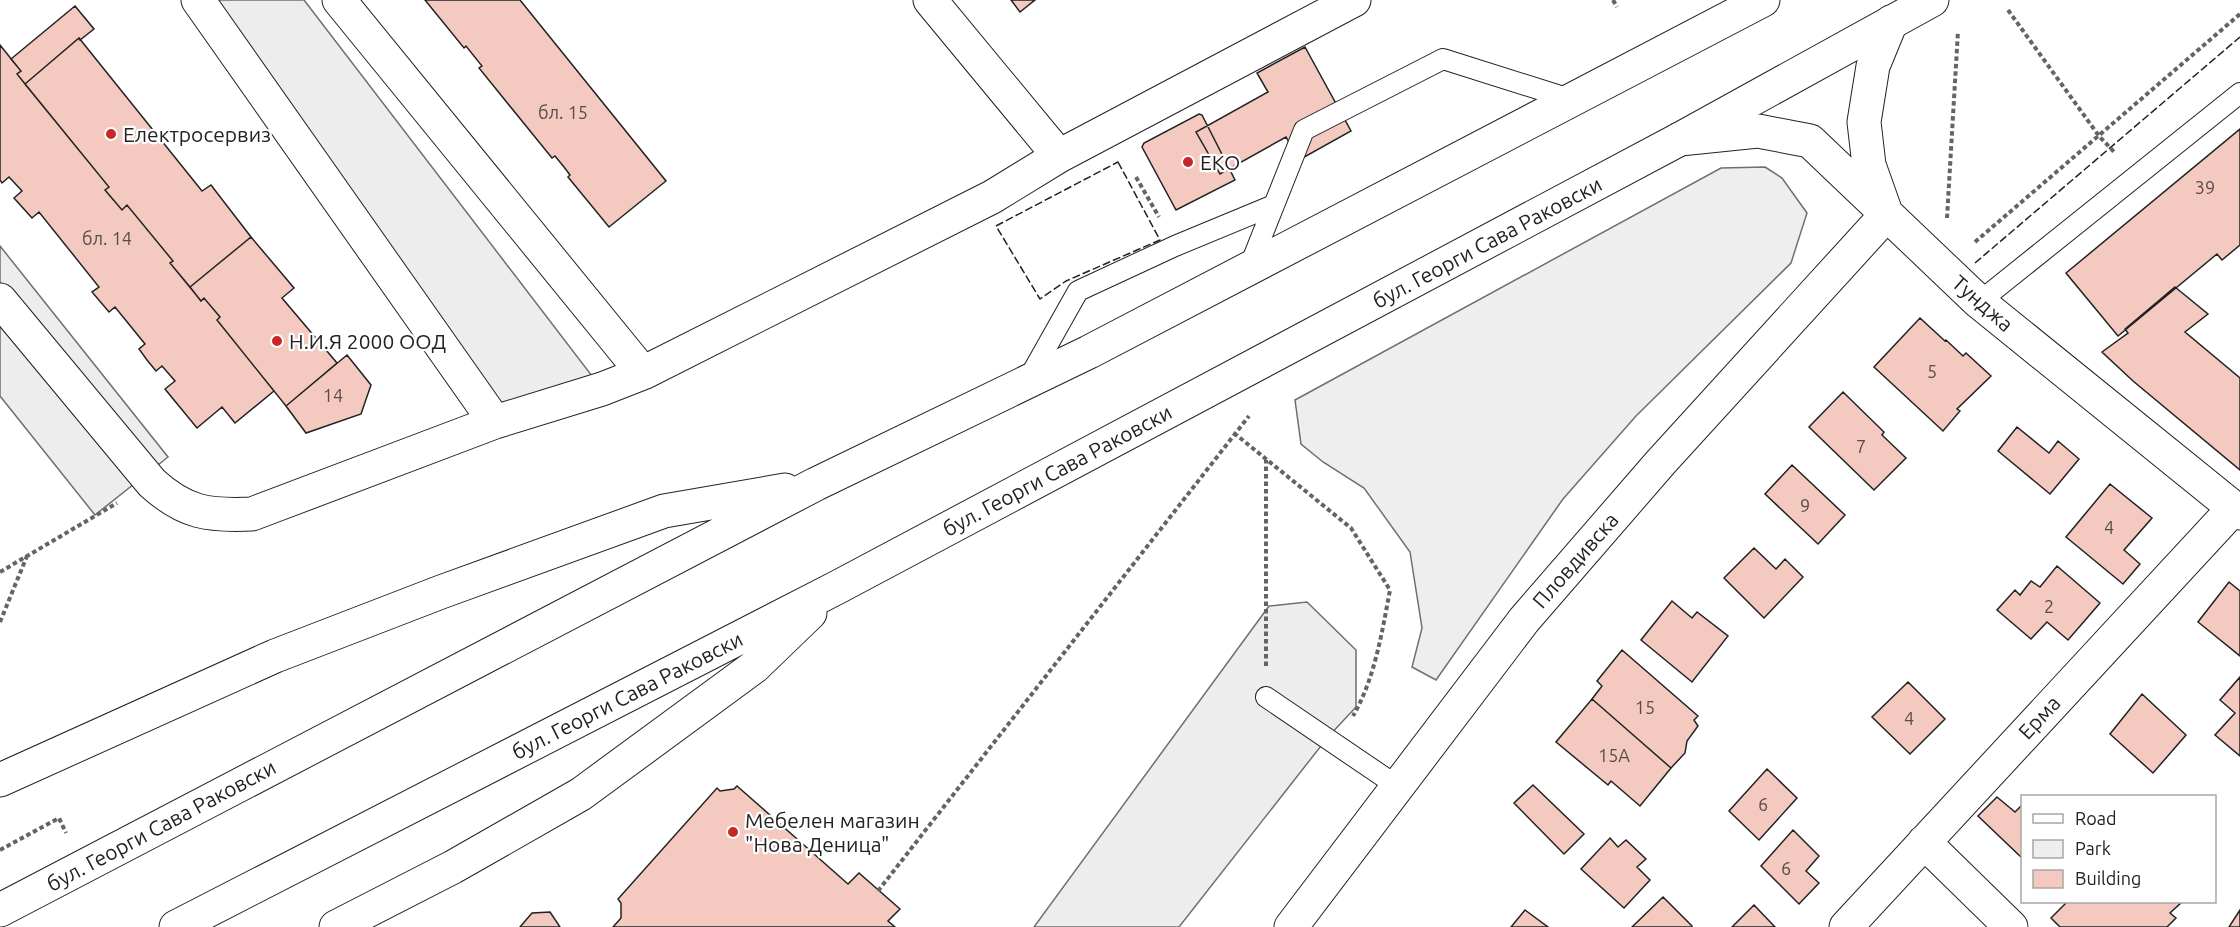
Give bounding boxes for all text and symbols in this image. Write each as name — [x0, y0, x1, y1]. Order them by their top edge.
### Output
house number: бл. 15 — [538, 102, 588, 122]
place label: Електросервиз — [123, 122, 271, 146]
marker: Електросервиз — [104, 127, 118, 141]
place label: EKO — [1200, 150, 1240, 174]
marker: EKO — [1181, 155, 1195, 169]
street label: бул. Георги Сава Раковски — [1368, 171, 1606, 313]
house number: 39 — [2195, 177, 2215, 197]
house number: бл. 14 — [82, 228, 132, 248]
street label: Тунджа — [1948, 270, 2018, 336]
place label: Н.И.Я 2000 ООД — [289, 329, 446, 353]
marker: Н.И.Я 2000 ООД — [270, 334, 284, 348]
house number: 5 — [1927, 361, 1937, 381]
house number: 14 — [323, 385, 343, 405]
street label: бул. Георги Сава Раковски — [938, 399, 1176, 541]
house number: 7 — [1856, 436, 1866, 456]
house number: 9 — [1800, 495, 1810, 515]
street label: Пловдивска — [1527, 507, 1623, 613]
house number: 4 — [2104, 517, 2114, 537]
house number: 2 — [2044, 596, 2054, 616]
street label: бул. Георги Сава Раковски — [508, 626, 746, 764]
street label: Ерма — [2013, 690, 2065, 744]
house number: 15 — [1635, 697, 1655, 717]
house number: 4 — [1904, 708, 1914, 728]
house number: 15А — [1598, 745, 1630, 765]
street label: бул. Георги Сава Раковски — [42, 754, 280, 896]
house number: 6 — [1758, 794, 1768, 814]
legend — [2021, 795, 2216, 903]
place label: Мебелен магазин "Нова Деница" — [745, 808, 920, 856]
text: Road — [2075, 808, 2117, 828]
marker: Мебелен магазин "Нова Деница" — [726, 825, 740, 839]
text: Park — [2075, 838, 2111, 858]
house number: 6 — [1781, 858, 1791, 878]
text: Building — [2075, 868, 2141, 888]

